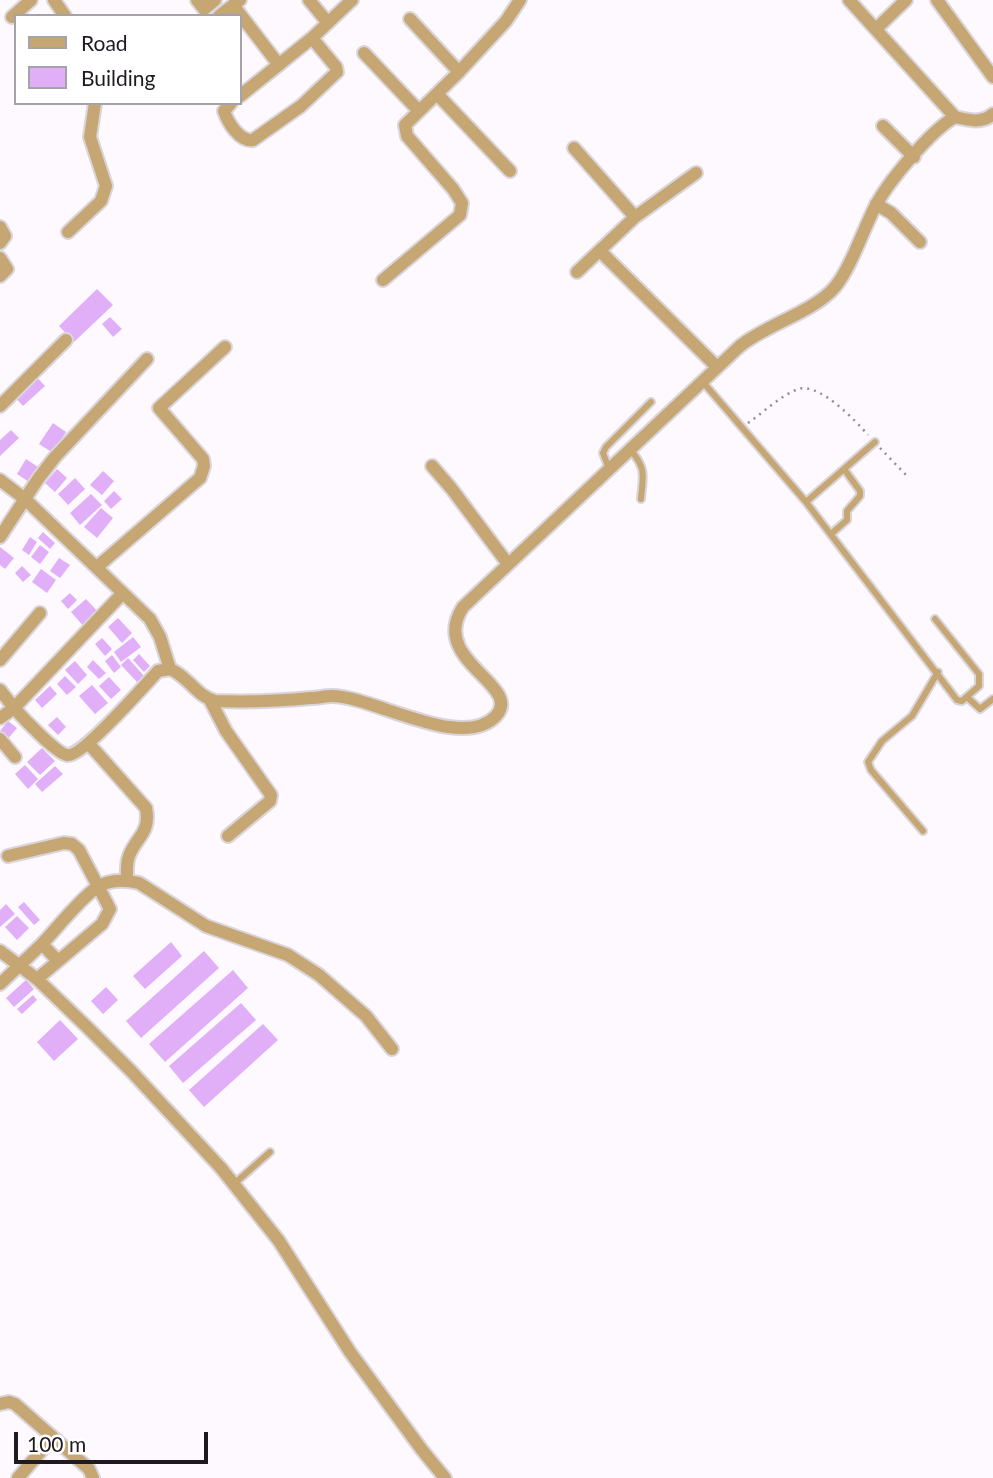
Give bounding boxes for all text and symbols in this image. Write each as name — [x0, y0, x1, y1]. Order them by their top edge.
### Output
legend — [14, 14, 242, 105]
text: Road — [81, 30, 128, 55]
text: Building — [81, 65, 156, 90]
scale bar — [18, 1418, 212, 1462]
text: 100 m — [27, 1431, 86, 1456]

